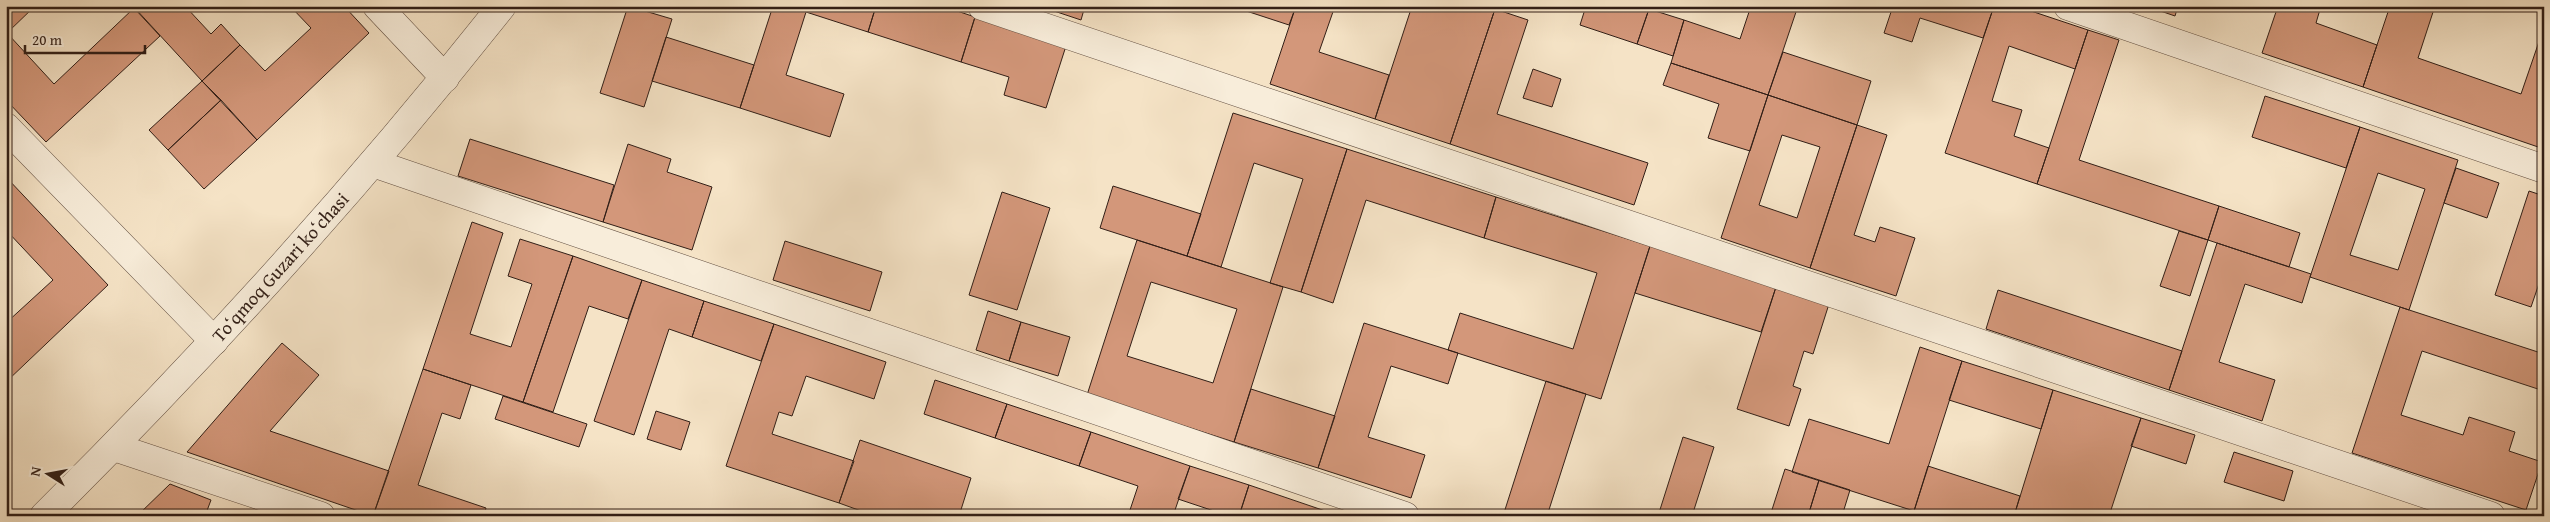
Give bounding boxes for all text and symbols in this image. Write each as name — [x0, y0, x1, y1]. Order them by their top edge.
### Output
scale bar — [25, 22, 145, 54]
text: 20 m — [32, 29, 63, 50]
street label: Toʻqmoq Guzari koʻchasi — [205, 186, 355, 348]
north arrow — [22, 450, 72, 500]
text: N — [25, 464, 46, 478]

